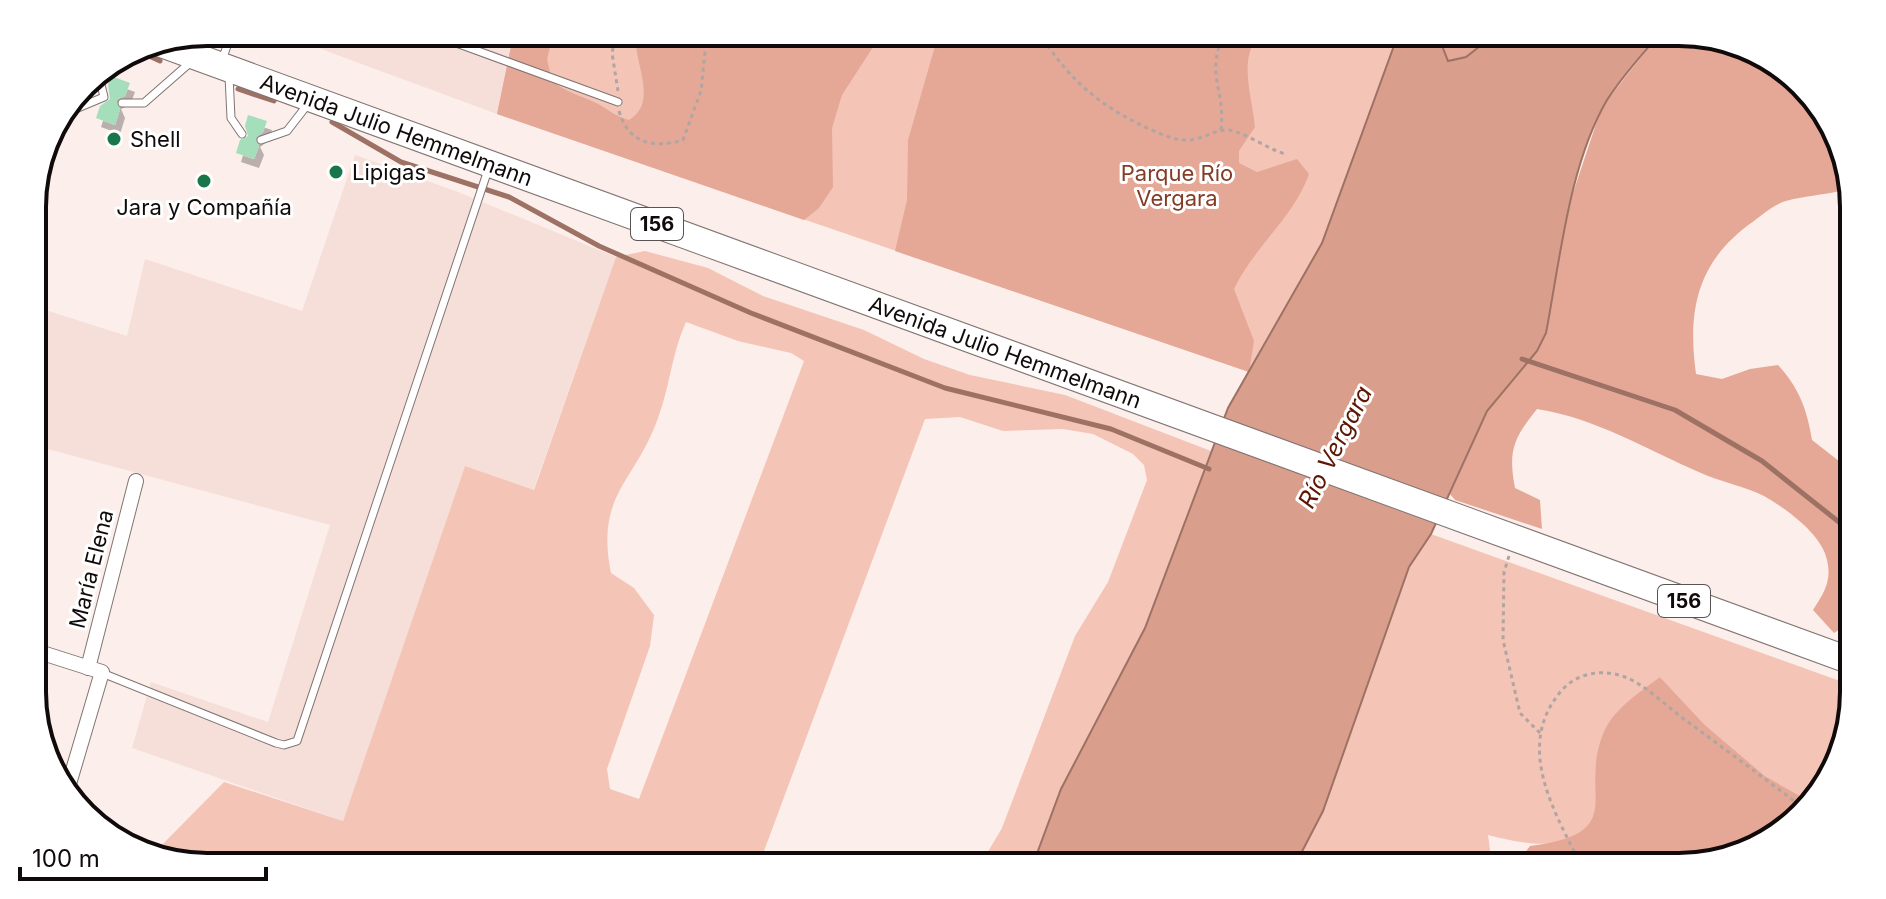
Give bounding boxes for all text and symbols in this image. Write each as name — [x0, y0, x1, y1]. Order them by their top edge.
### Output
street label: Avenida Julio Hemmelmann — [257, 68, 536, 191]
place label: Shell — [130, 126, 181, 152]
marker: Shell — [105, 130, 123, 148]
place label: Lipigas — [352, 159, 426, 185]
park label: Parque Río Vergara — [1121, 160, 1233, 211]
marker: Lipigas — [327, 163, 345, 181]
marker: Jara y Compañía — [195, 172, 213, 190]
place label: Jara y Compañía — [116, 194, 292, 220]
road number: 156 — [631, 208, 683, 240]
street label: Avenida Julio Hemmelmann — [865, 290, 1145, 414]
water label: Río Vergara — [1292, 381, 1378, 513]
street label: María Elena — [64, 507, 118, 631]
road number: 156 — [1658, 585, 1710, 617]
scale bar — [20, 831, 266, 881]
text: 100 m — [32, 844, 100, 873]

